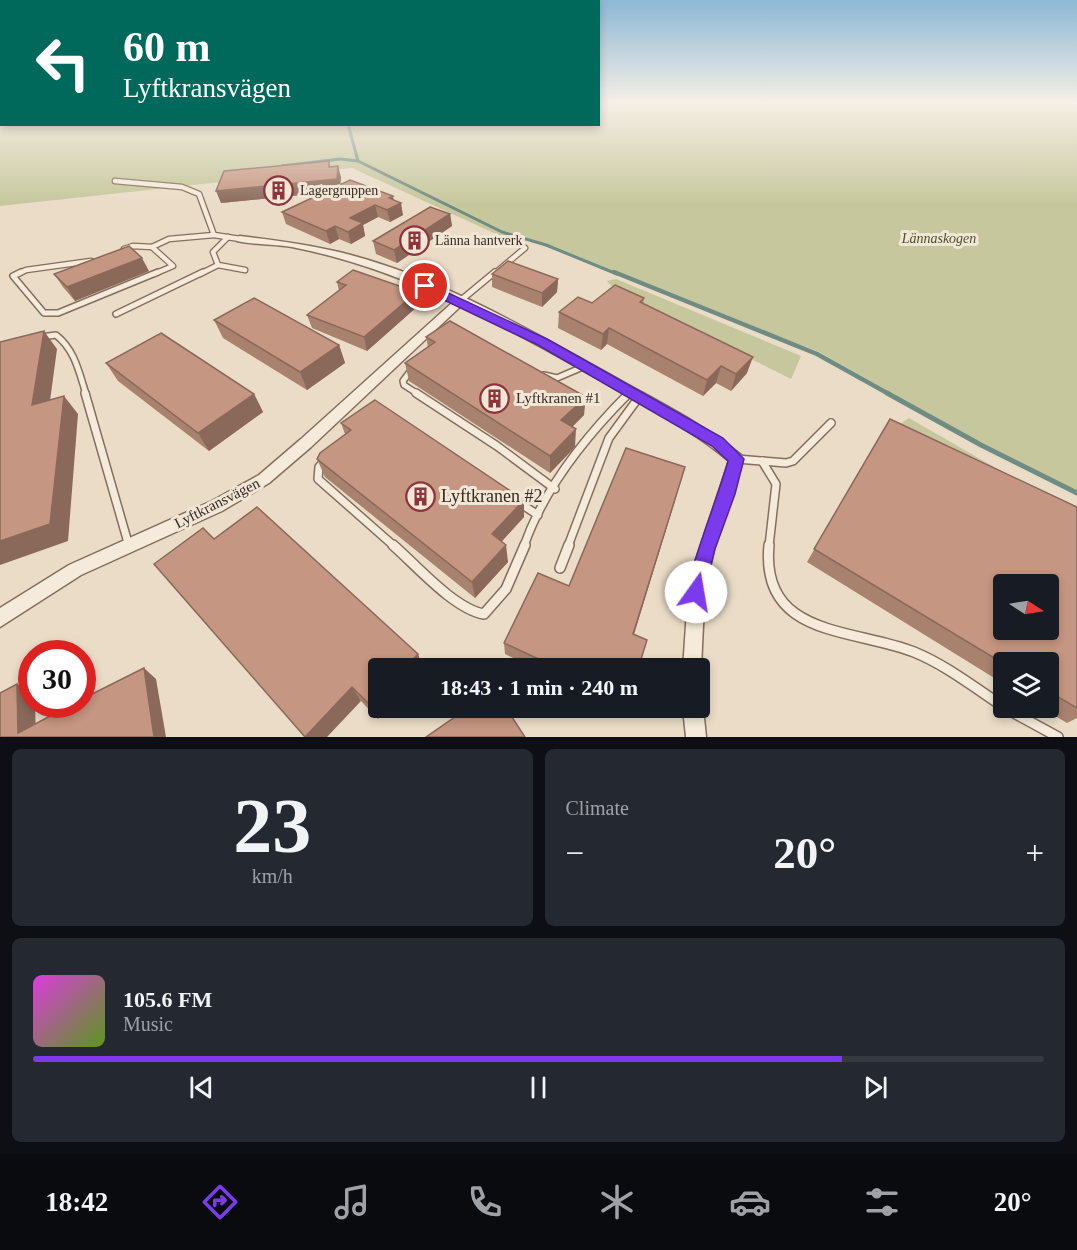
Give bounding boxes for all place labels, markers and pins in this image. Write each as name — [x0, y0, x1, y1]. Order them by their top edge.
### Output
building icon: Lagergruppen — [263, 174, 295, 206]
place label: Lagergruppen — [300, 183, 378, 198]
building icon: Länna hantverk — [398, 224, 430, 256]
place label: Länna hantverk — [435, 233, 522, 248]
pin — [399, 260, 450, 311]
building icon: Lyftkranen #1 — [479, 382, 511, 414]
place label: Lyftkranen #1 — [516, 390, 601, 406]
building icon: Lyftkranen #2 — [404, 480, 436, 512]
place label: Lyftkranen #2 — [441, 486, 542, 506]

